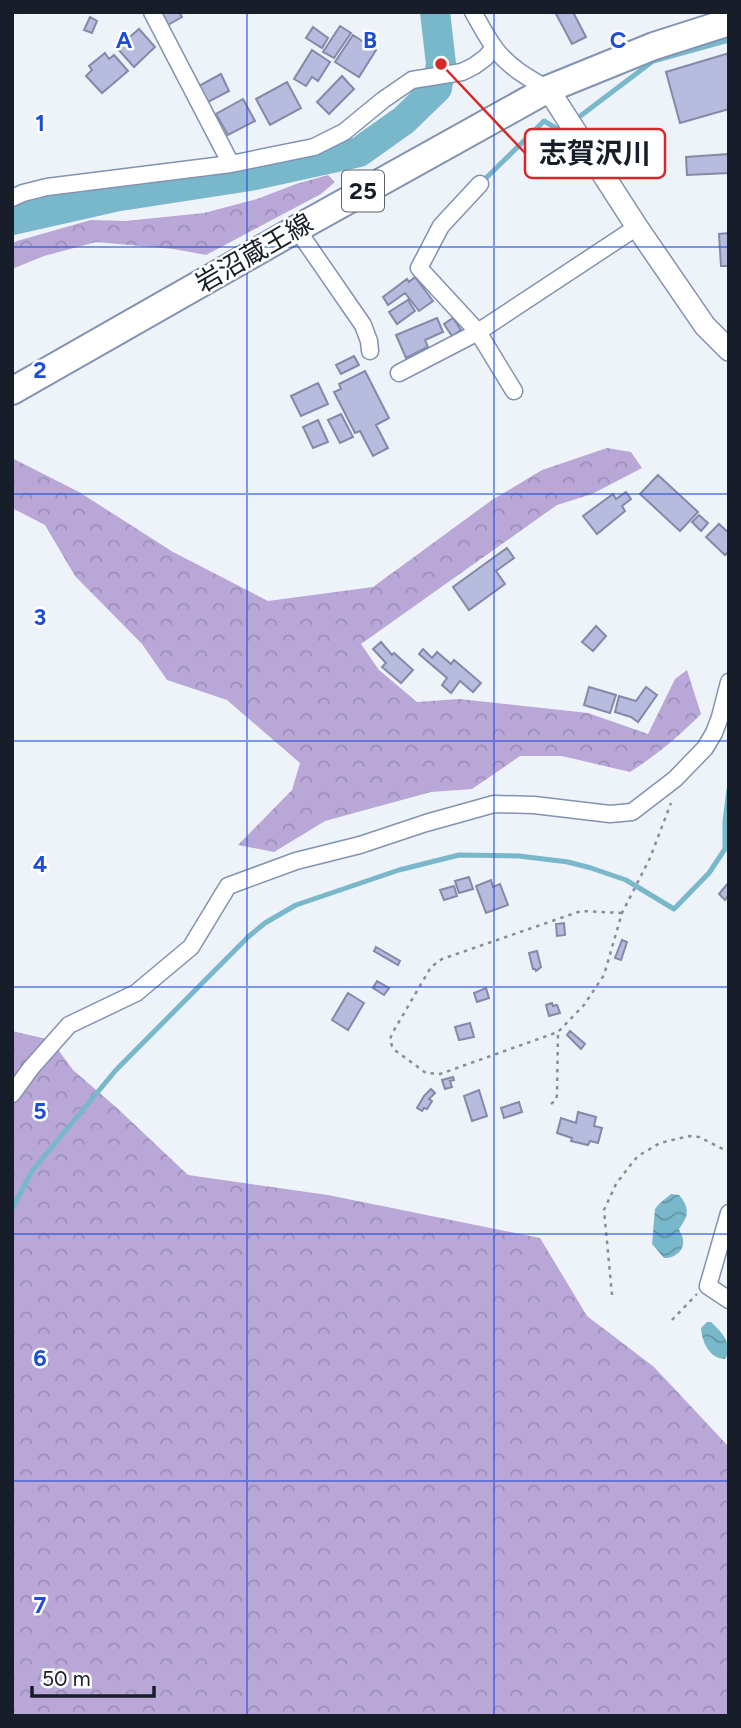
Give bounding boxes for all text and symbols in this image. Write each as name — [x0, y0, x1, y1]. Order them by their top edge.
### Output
text: A — [116, 26, 133, 54]
text: B — [363, 26, 377, 54]
text: C — [610, 26, 627, 54]
text: 1 — [35, 109, 45, 137]
callout: 志賀沢川 — [525, 129, 665, 178]
text: 志賀沢川 — [539, 136, 651, 170]
road number: 25 — [342, 170, 384, 211]
street label: 岩沼蔵王線 — [190, 207, 318, 299]
text: 2 — [33, 356, 47, 384]
text: 3 — [34, 603, 46, 631]
text: 4 — [33, 850, 47, 878]
text: 5 — [33, 1097, 47, 1125]
text: 6 — [33, 1344, 47, 1372]
text: 7 — [34, 1591, 47, 1619]
scale bar — [32, 1654, 154, 1698]
text: 50 m — [42, 1666, 91, 1691]

